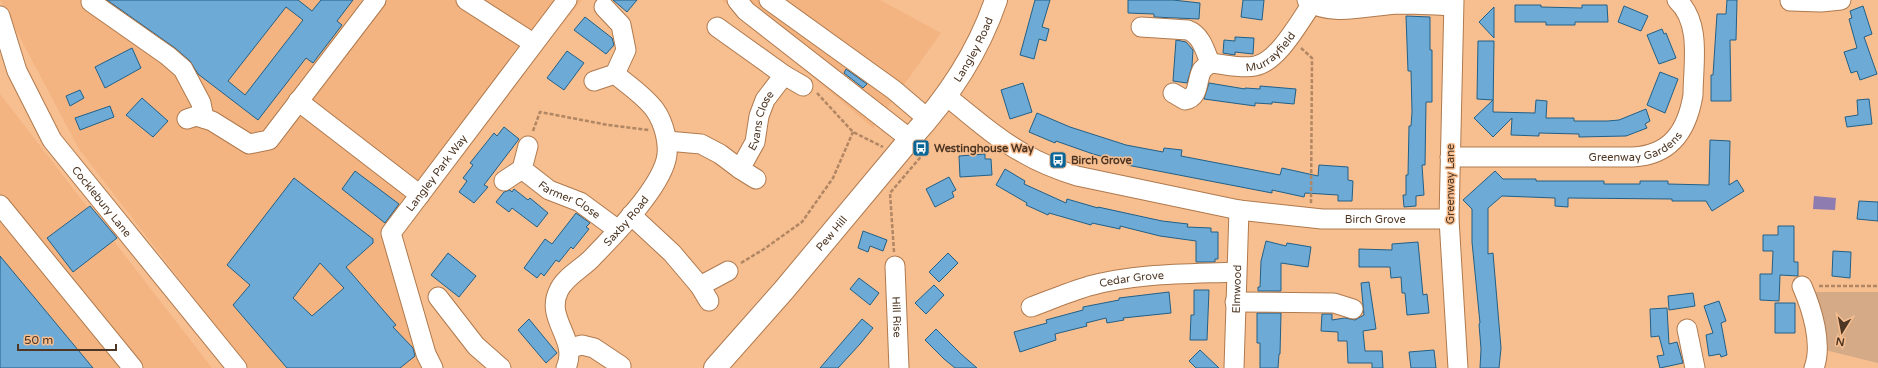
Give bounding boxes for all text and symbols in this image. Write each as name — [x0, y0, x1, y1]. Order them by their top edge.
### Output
street label: Langley Road — [951, 15, 996, 84]
street label: Murrayfield — [1245, 29, 1298, 74]
street label: Evans Close — [745, 88, 776, 153]
street label: Greenway Gardens — [1589, 129, 1685, 164]
street label: Langley Park Way — [403, 132, 470, 214]
bus stop icon: Westinghouse Way — [911, 138, 931, 158]
place label: Westinghouse Way — [934, 142, 1034, 156]
street label: Greenway Lane — [1444, 144, 1457, 224]
bus stop icon: Birch Grove — [1048, 150, 1068, 170]
place label: Birch Grove — [1071, 154, 1132, 167]
street label: Cocklebury Lane — [69, 163, 134, 239]
street label: Farmer Close — [536, 178, 603, 221]
street label: Saxby Road — [601, 193, 651, 249]
street label: Pew Hill — [813, 213, 850, 253]
street label: Birch Grove — [1345, 213, 1406, 226]
street label: Elmwood — [1229, 264, 1244, 314]
street label: Cedar Grove — [1098, 268, 1164, 290]
street label: Hill Rise — [890, 296, 904, 338]
north arrow — [1822, 312, 1862, 352]
scale bar — [18, 326, 116, 352]
text: 50 m — [24, 333, 53, 347]
text: N — [1835, 334, 1846, 349]

